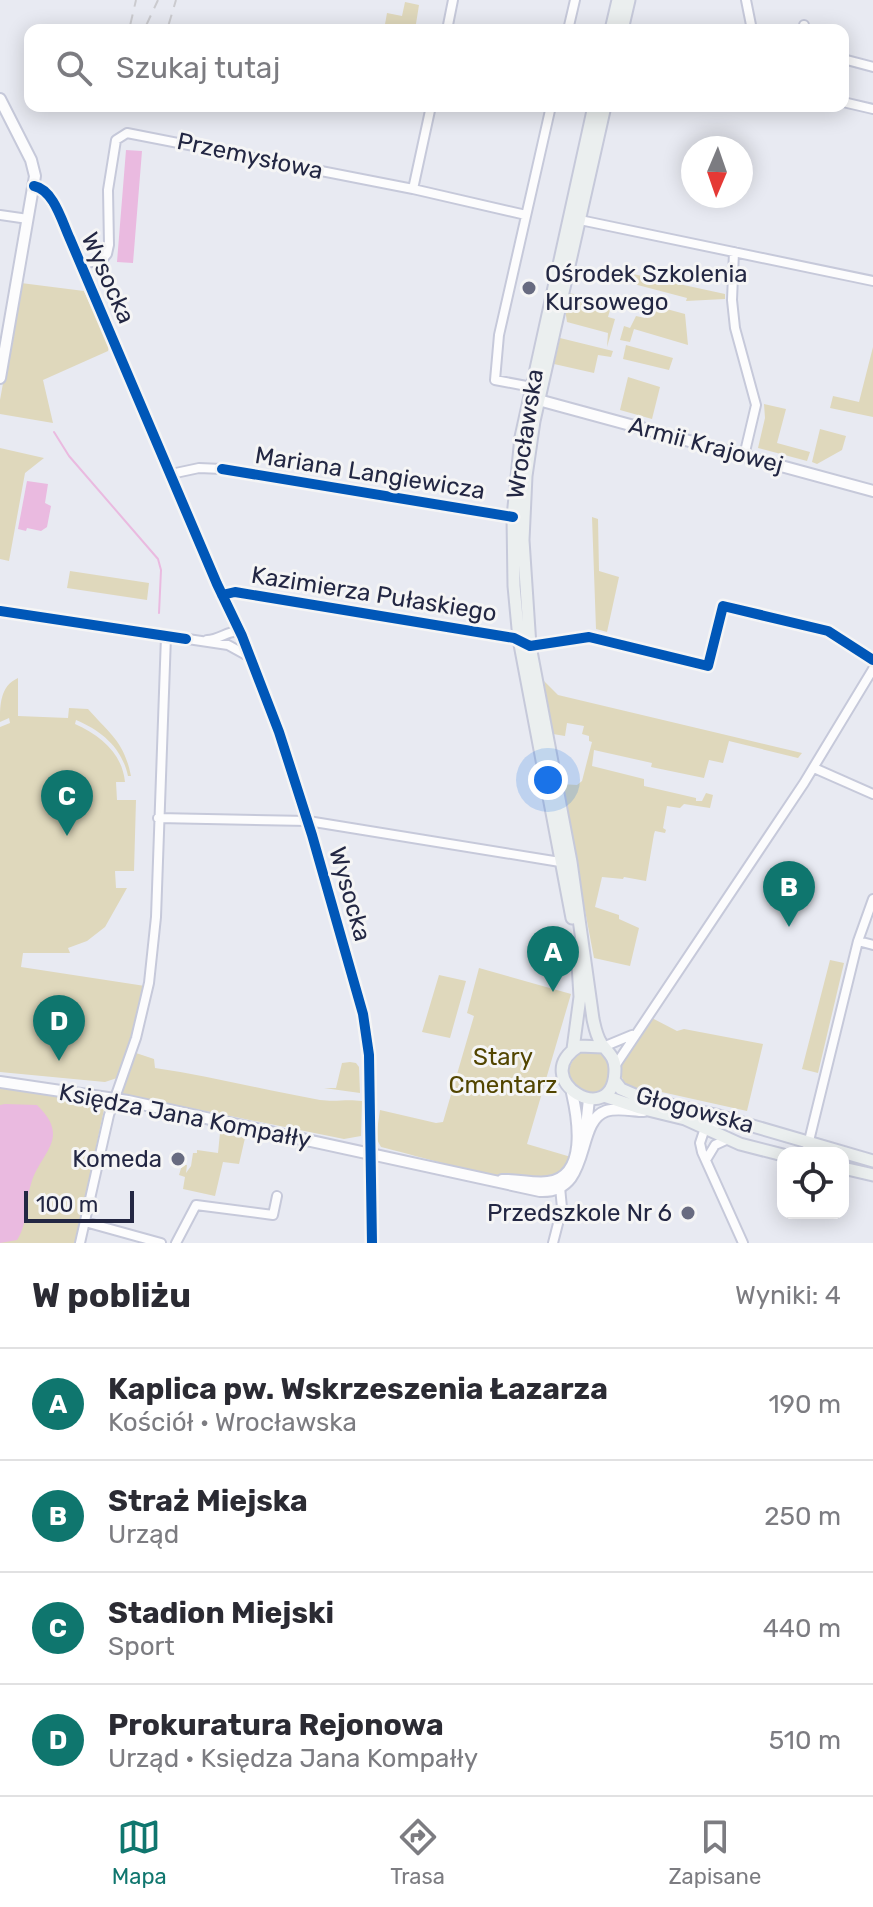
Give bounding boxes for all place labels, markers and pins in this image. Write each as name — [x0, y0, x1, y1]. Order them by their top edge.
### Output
place label: Ośrodek Szkolenia Kursowego — [545, 260, 748, 316]
marker: Ośrodek Szkolenia Kursowego — [520, 279, 538, 297]
pin: C — [41, 770, 93, 836]
pin: B — [763, 861, 815, 927]
pin: A — [527, 926, 579, 992]
pin: D — [33, 995, 85, 1061]
place label: Komeda — [72, 1145, 162, 1173]
marker: Komeda — [169, 1150, 187, 1168]
place label: Przedszkole Nr 6 — [487, 1199, 672, 1227]
marker: Przedszkole Nr 6 — [679, 1204, 697, 1222]

